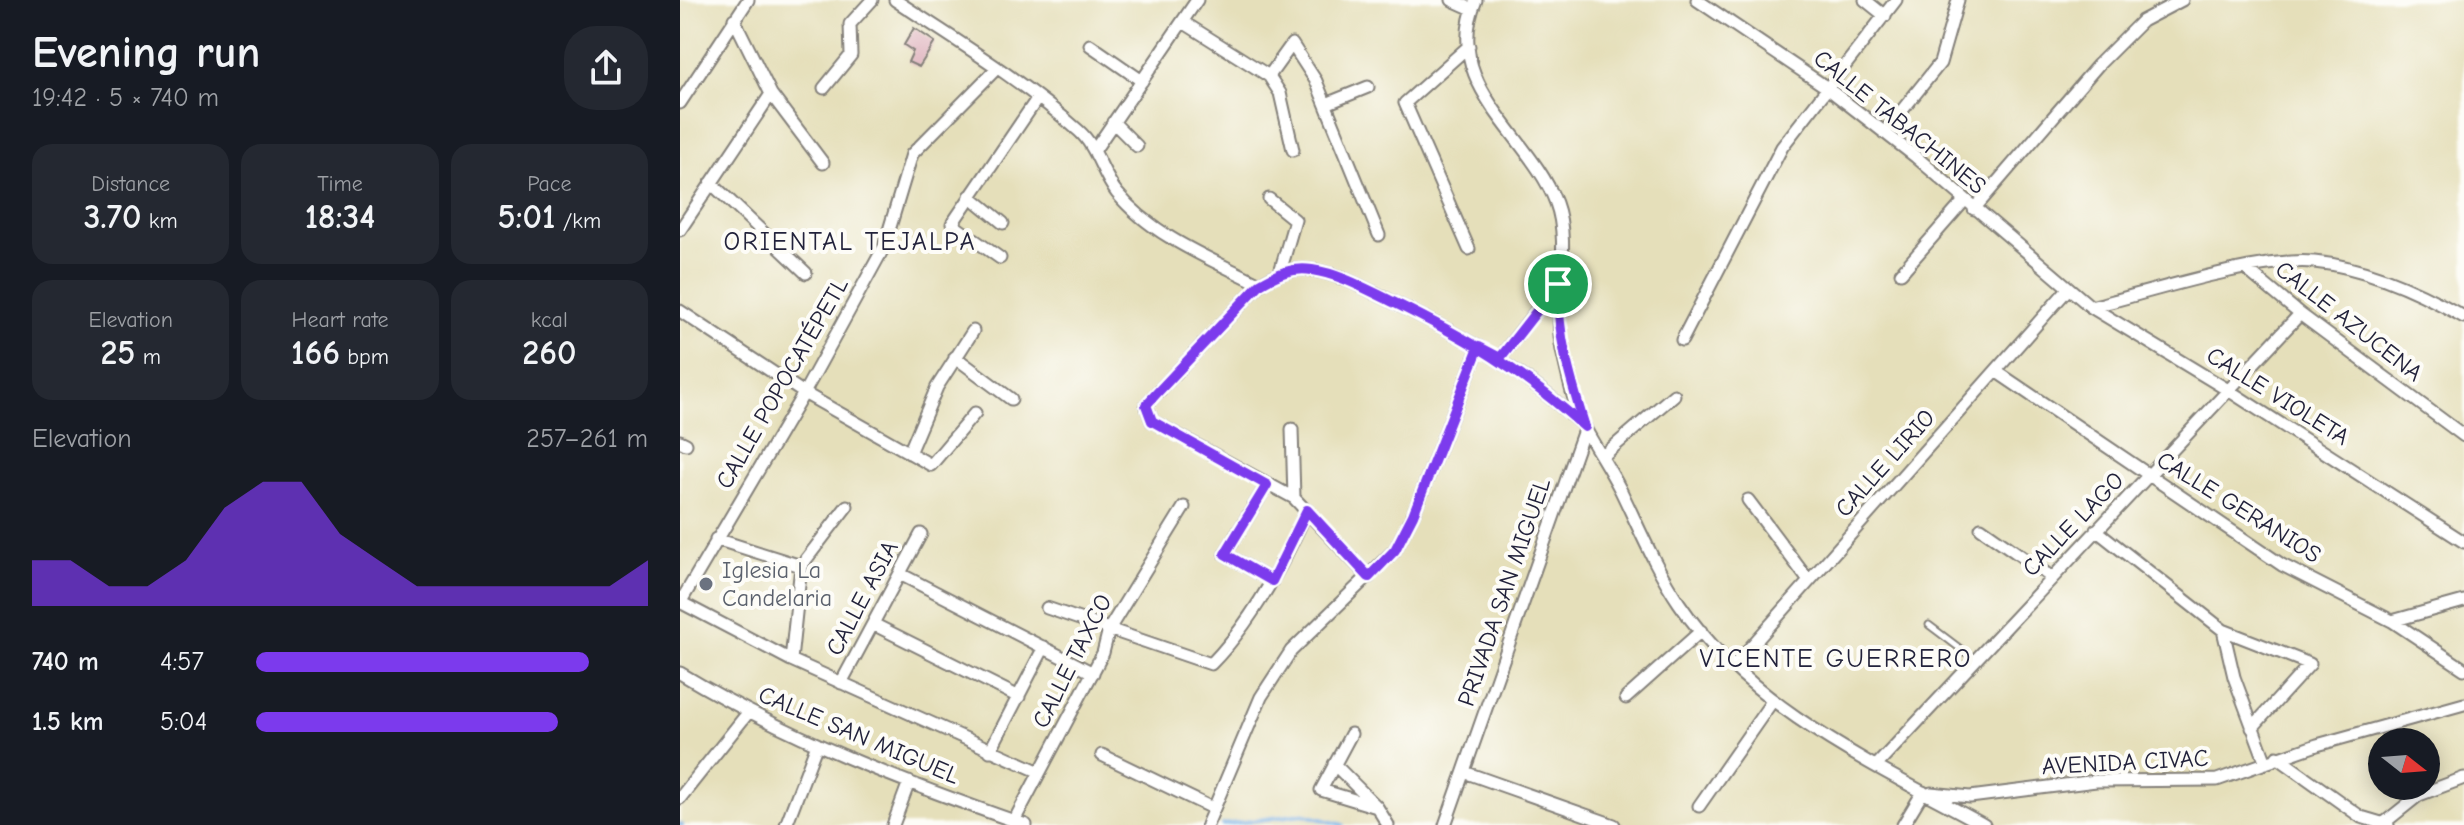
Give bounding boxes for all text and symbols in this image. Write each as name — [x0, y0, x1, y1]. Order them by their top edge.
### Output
button: share — [564, 26, 648, 110]
text: Evening run — [32, 27, 260, 78]
street label: CALLE TABACHINES — [1808, 44, 1992, 200]
text: 19:42 · 5 × 740 m — [32, 83, 219, 113]
text: Distance — [91, 171, 170, 197]
text: Time — [317, 171, 363, 197]
text: Pace — [527, 171, 572, 197]
text: 3.70 — [84, 197, 141, 237]
text: 18:34 — [305, 197, 375, 237]
text: 5:01 — [497, 197, 555, 237]
text: km — [141, 208, 178, 234]
text: /km — [555, 208, 601, 234]
district label: ORIENTAL TEJALPA — [723, 227, 977, 257]
pin — [1524, 250, 1592, 318]
street label: CALLE AZUCENA — [2270, 255, 2428, 387]
icon: arrive — [1536, 262, 1580, 306]
street label: CALLE POPOCATÉPETL — [710, 272, 854, 494]
text: Elevation — [89, 307, 173, 333]
text: Heart rate — [291, 307, 388, 333]
text: kcal — [531, 307, 568, 333]
text: 25 — [100, 333, 135, 373]
text: 166 — [291, 333, 340, 373]
text: 260 — [522, 333, 576, 373]
street label: CALLE VIOLETA — [2201, 341, 2355, 451]
text: m — [135, 344, 161, 370]
text: bpm — [340, 344, 389, 370]
street label: CALLE LIRIO — [1829, 403, 1941, 523]
text: Elevation — [32, 424, 132, 454]
text: 257–261 m — [526, 424, 648, 454]
street label: CALLE GERANIOS — [2152, 445, 2326, 569]
street label: CALLE LAGO — [2017, 466, 2129, 582]
street label: PRIVADA SAN MIGUEL — [1452, 474, 1556, 710]
street label: CALLE ASIA — [820, 536, 904, 660]
place label: Iglesia La Candelaria — [722, 556, 832, 612]
marker: Iglesia La Candelaria — [697, 575, 715, 593]
street label: CALLE TAXCO — [1026, 590, 1118, 732]
district label: VICENTE GUERRERO — [1699, 644, 1973, 674]
text: 740 m — [32, 647, 99, 677]
text: 4:57 — [160, 647, 204, 677]
street label: CALLE SAN MIGUEL — [754, 680, 964, 790]
text: 1.5 km — [32, 707, 103, 737]
text: 5:04 — [160, 707, 207, 737]
north arrow — [2368, 728, 2440, 800]
map controls — [2368, 728, 2440, 800]
street label: AVENIDA CIVAC — [2041, 744, 2209, 780]

